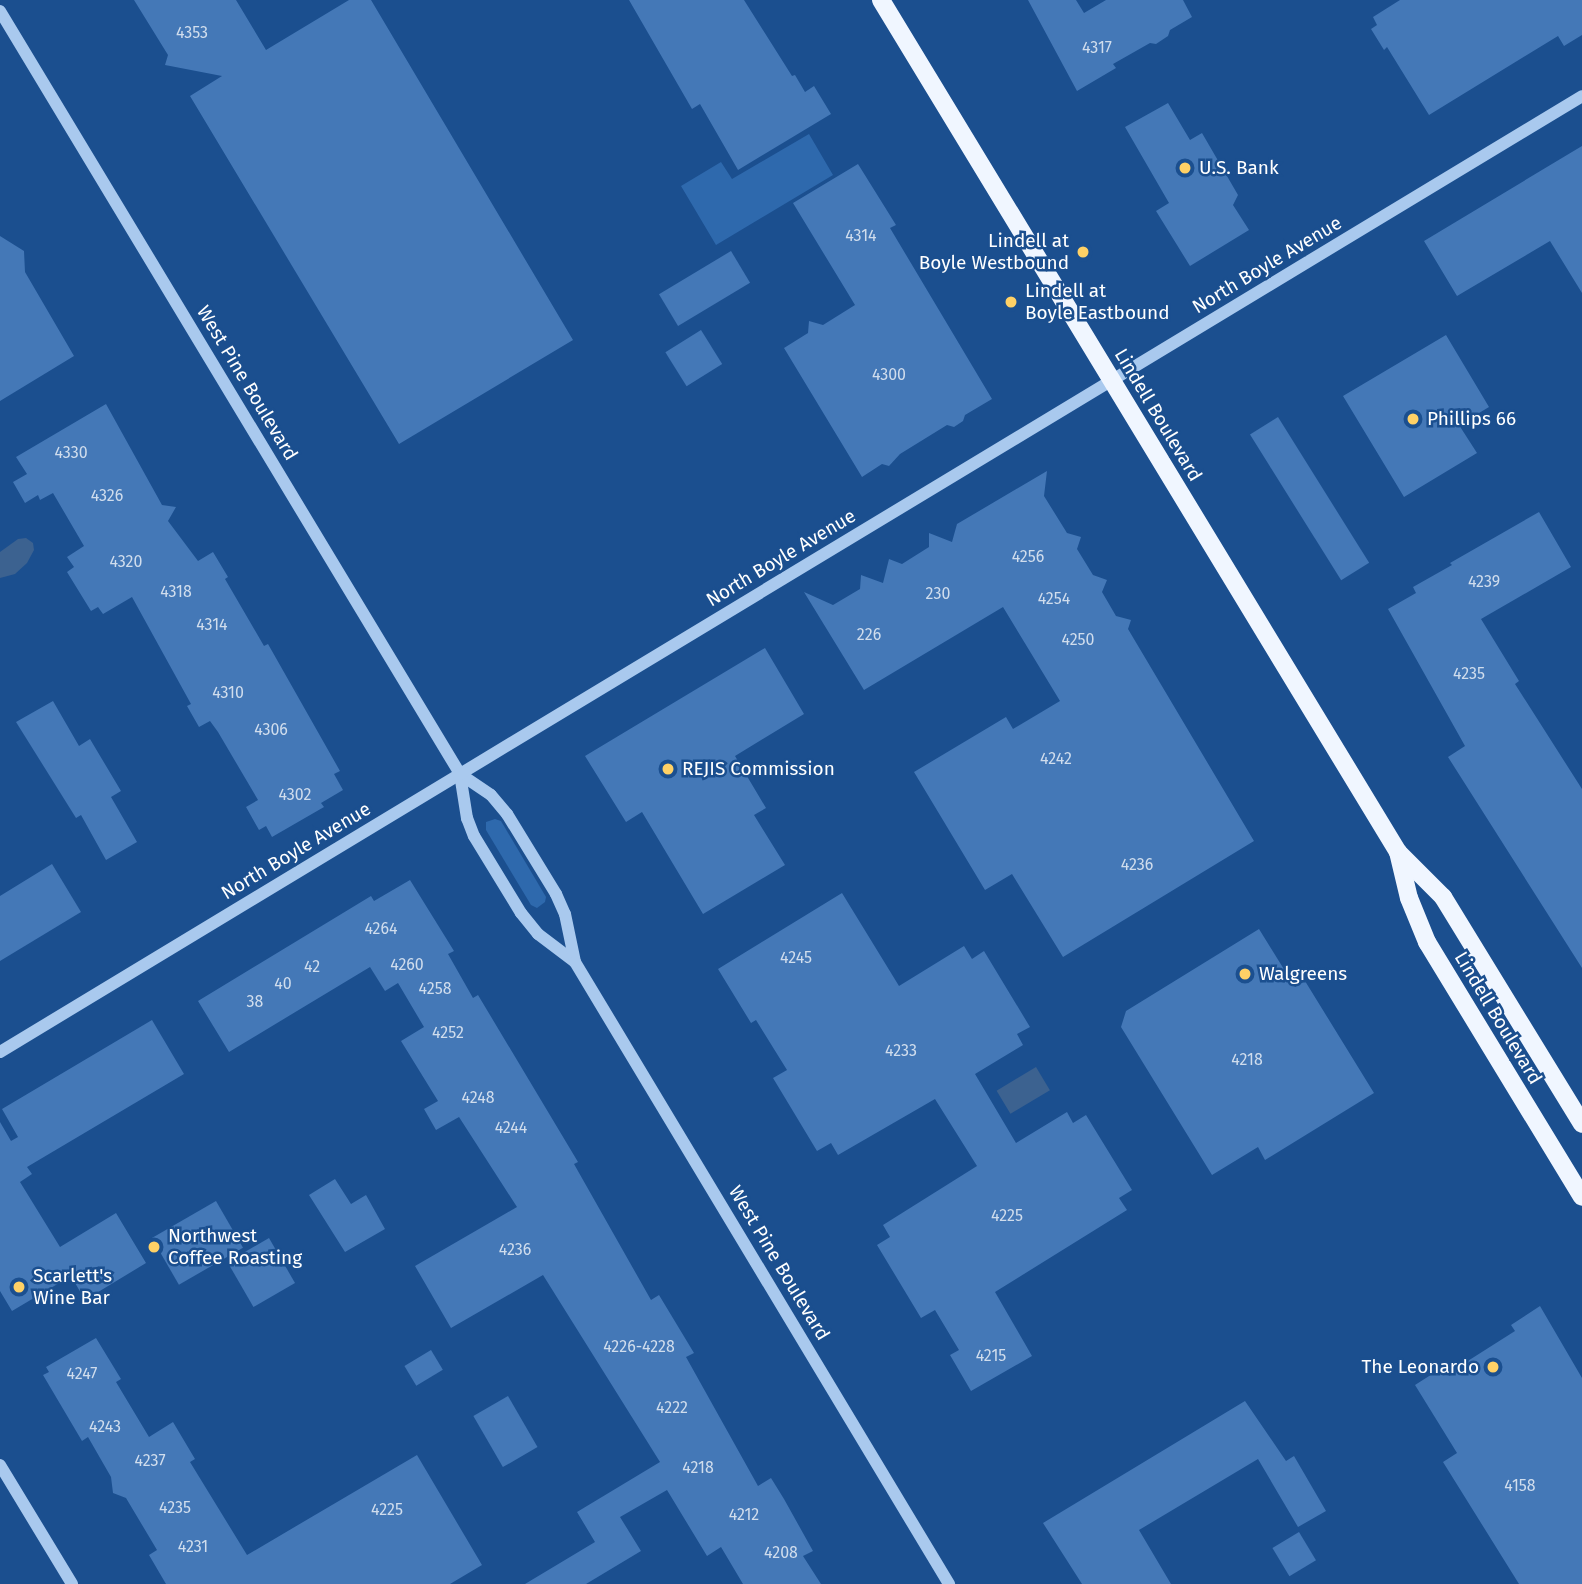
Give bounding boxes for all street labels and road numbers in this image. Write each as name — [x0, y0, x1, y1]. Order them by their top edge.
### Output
street label: North Boyle Avenue — [1188, 211, 1346, 319]
street label: West Pine Boulevard — [192, 301, 302, 465]
street label: Lindell Boulevard — [1109, 344, 1207, 486]
street label: North Boyle Avenue — [702, 504, 860, 612]
street label: North Boyle Avenue — [217, 797, 375, 905]
street label: Lindell Boulevard — [1449, 947, 1547, 1089]
street label: West Pine Boulevard — [724, 1181, 834, 1345]

